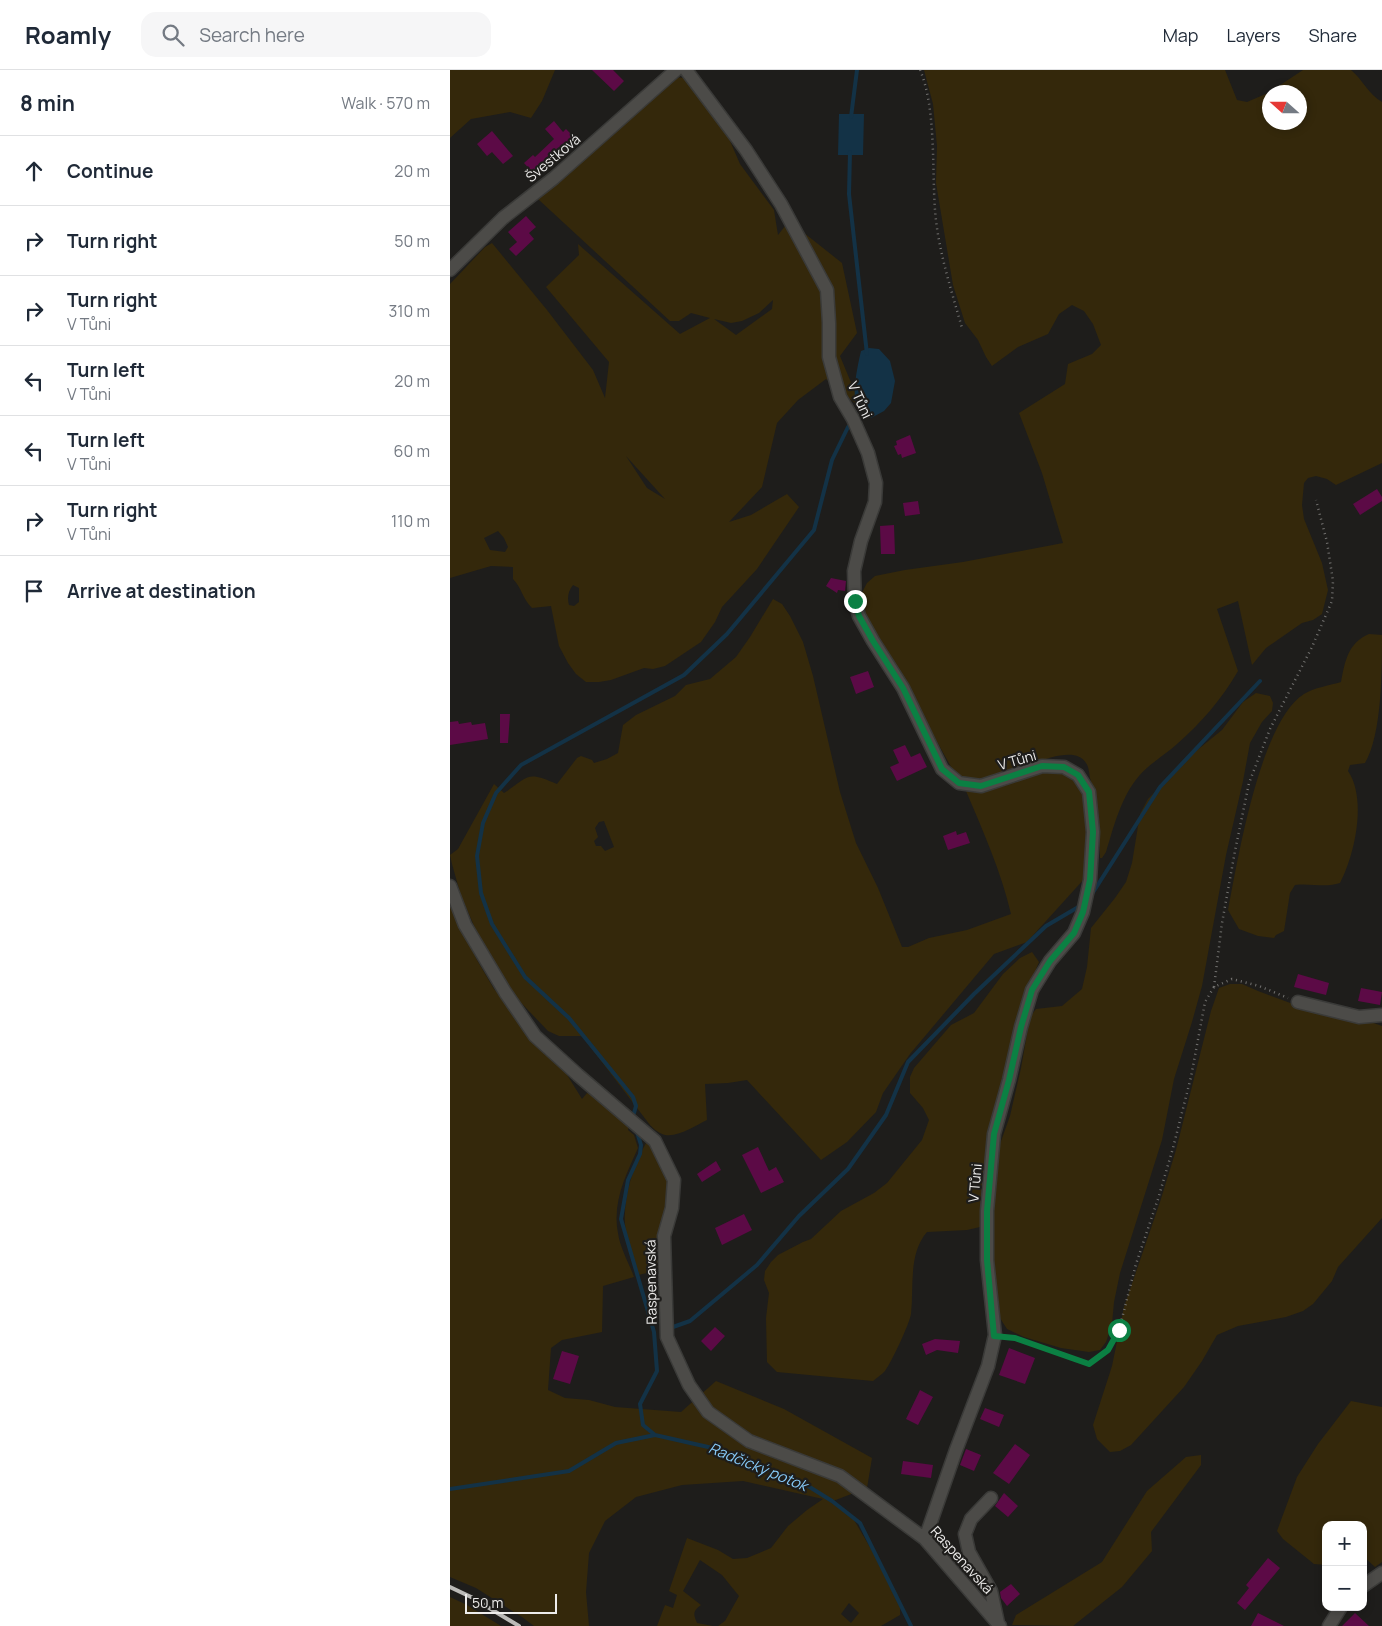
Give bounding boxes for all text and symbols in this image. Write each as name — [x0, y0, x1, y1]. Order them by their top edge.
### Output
search box — [141, 12, 491, 57]
text: Roamly — [25, 18, 111, 51]
icon: search — [159, 21, 187, 49]
text: Search here — [199, 22, 305, 48]
text: Map — [1163, 23, 1198, 47]
text: Layers — [1226, 23, 1280, 47]
text: Share — [1308, 23, 1357, 47]
north arrow — [1262, 85, 1307, 130]
text: 8 min — [20, 89, 75, 117]
text: Walk · 570 m — [341, 92, 430, 114]
street label: Švestková — [521, 129, 584, 186]
icon: ahead — [20, 157, 48, 185]
text: Continue — [67, 158, 153, 184]
text: 20 m — [394, 160, 430, 182]
icon: right — [20, 227, 48, 255]
text: Turn right — [67, 228, 157, 254]
text: 50 m — [394, 230, 430, 252]
text: Turn right — [67, 287, 157, 313]
icon: right — [20, 297, 48, 325]
text: 310 m — [388, 300, 430, 322]
text: V Tůni — [67, 313, 111, 335]
text: Turn left — [67, 357, 145, 383]
icon: left — [20, 367, 48, 395]
text: 20 m — [394, 370, 430, 392]
street label: V Tůni — [844, 378, 877, 421]
text: V Tůni — [67, 383, 111, 405]
text: Turn left — [67, 427, 145, 453]
icon: left — [20, 437, 48, 465]
text: 60 m — [394, 440, 430, 462]
text: V Tůni — [67, 453, 111, 475]
text: Turn right — [67, 497, 157, 523]
icon: right — [20, 507, 48, 535]
text: 110 m — [391, 510, 430, 532]
text: V Tůni — [67, 523, 111, 545]
icon: arrive — [20, 577, 48, 605]
text: Arrive at destination — [67, 578, 256, 604]
route end — [844, 590, 867, 613]
street label: V Tůni — [996, 745, 1038, 774]
street label: V Tůni — [963, 1163, 986, 1203]
street label: Raspenavská — [640, 1239, 661, 1325]
route start — [1108, 1319, 1131, 1342]
water label: Radčický potok — [706, 1437, 813, 1497]
map controls — [1322, 1521, 1367, 1611]
button: + — [1322, 1521, 1367, 1566]
street label: Raspenavská — [927, 1522, 998, 1598]
button: − — [1322, 1566, 1367, 1611]
scale bar — [465, 1591, 558, 1614]
text: 50 m — [472, 1593, 503, 1612]

